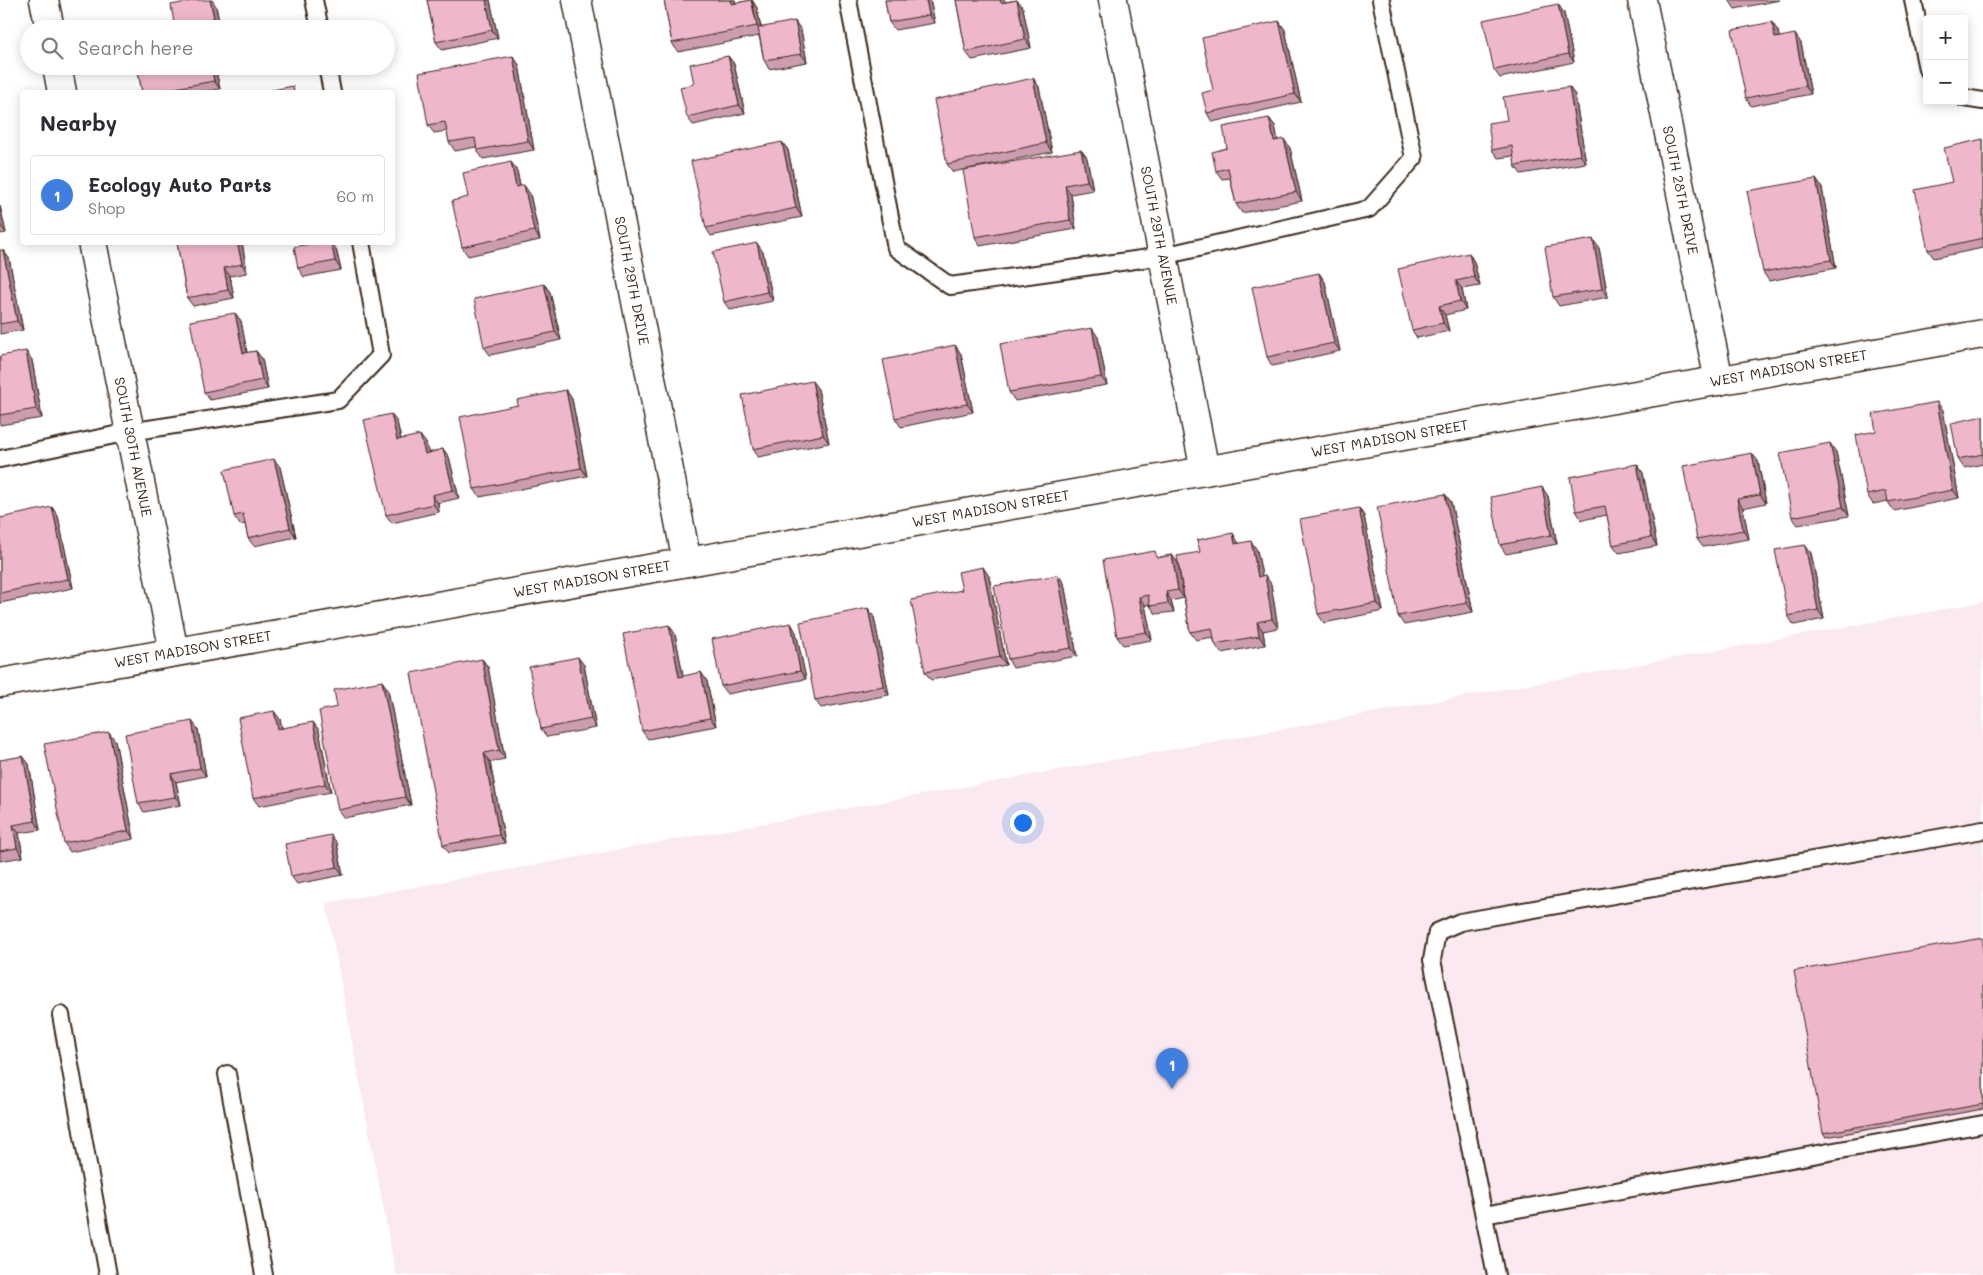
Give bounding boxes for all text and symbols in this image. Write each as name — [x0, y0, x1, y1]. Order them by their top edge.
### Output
map controls — [1923, 15, 1968, 105]
button: + — [1923, 15, 1968, 60]
search box — [20, 20, 395, 75]
icon: search — [38, 34, 66, 62]
text: Search here — [78, 35, 194, 60]
button: − — [1923, 60, 1968, 105]
text: Nearby — [40, 109, 117, 136]
street label: SOUTH 28TH DRIVE — [1659, 124, 1703, 256]
street label: SOUTH 29TH AVENUE — [1137, 164, 1182, 307]
text: Ecology Auto Parts — [88, 172, 272, 197]
text: 1 — [53, 185, 61, 206]
text: 60 m — [337, 185, 374, 206]
text: Shop — [88, 197, 125, 218]
street label: SOUTH 29TH DRIVE — [611, 215, 654, 347]
street label: WEST MADISON STREET — [1708, 345, 1869, 391]
street label: SOUTH 30TH AVENUE — [110, 375, 157, 518]
street label: WEST MADISON STREET — [1309, 415, 1470, 461]
street label: WEST MADISON STREET — [910, 485, 1071, 531]
street label: WEST MADISON STREET — [512, 555, 672, 602]
street label: WEST MADISON STREET — [113, 625, 273, 672]
your location — [1010, 810, 1036, 836]
pin: 1 — [1156, 1048, 1188, 1089]

